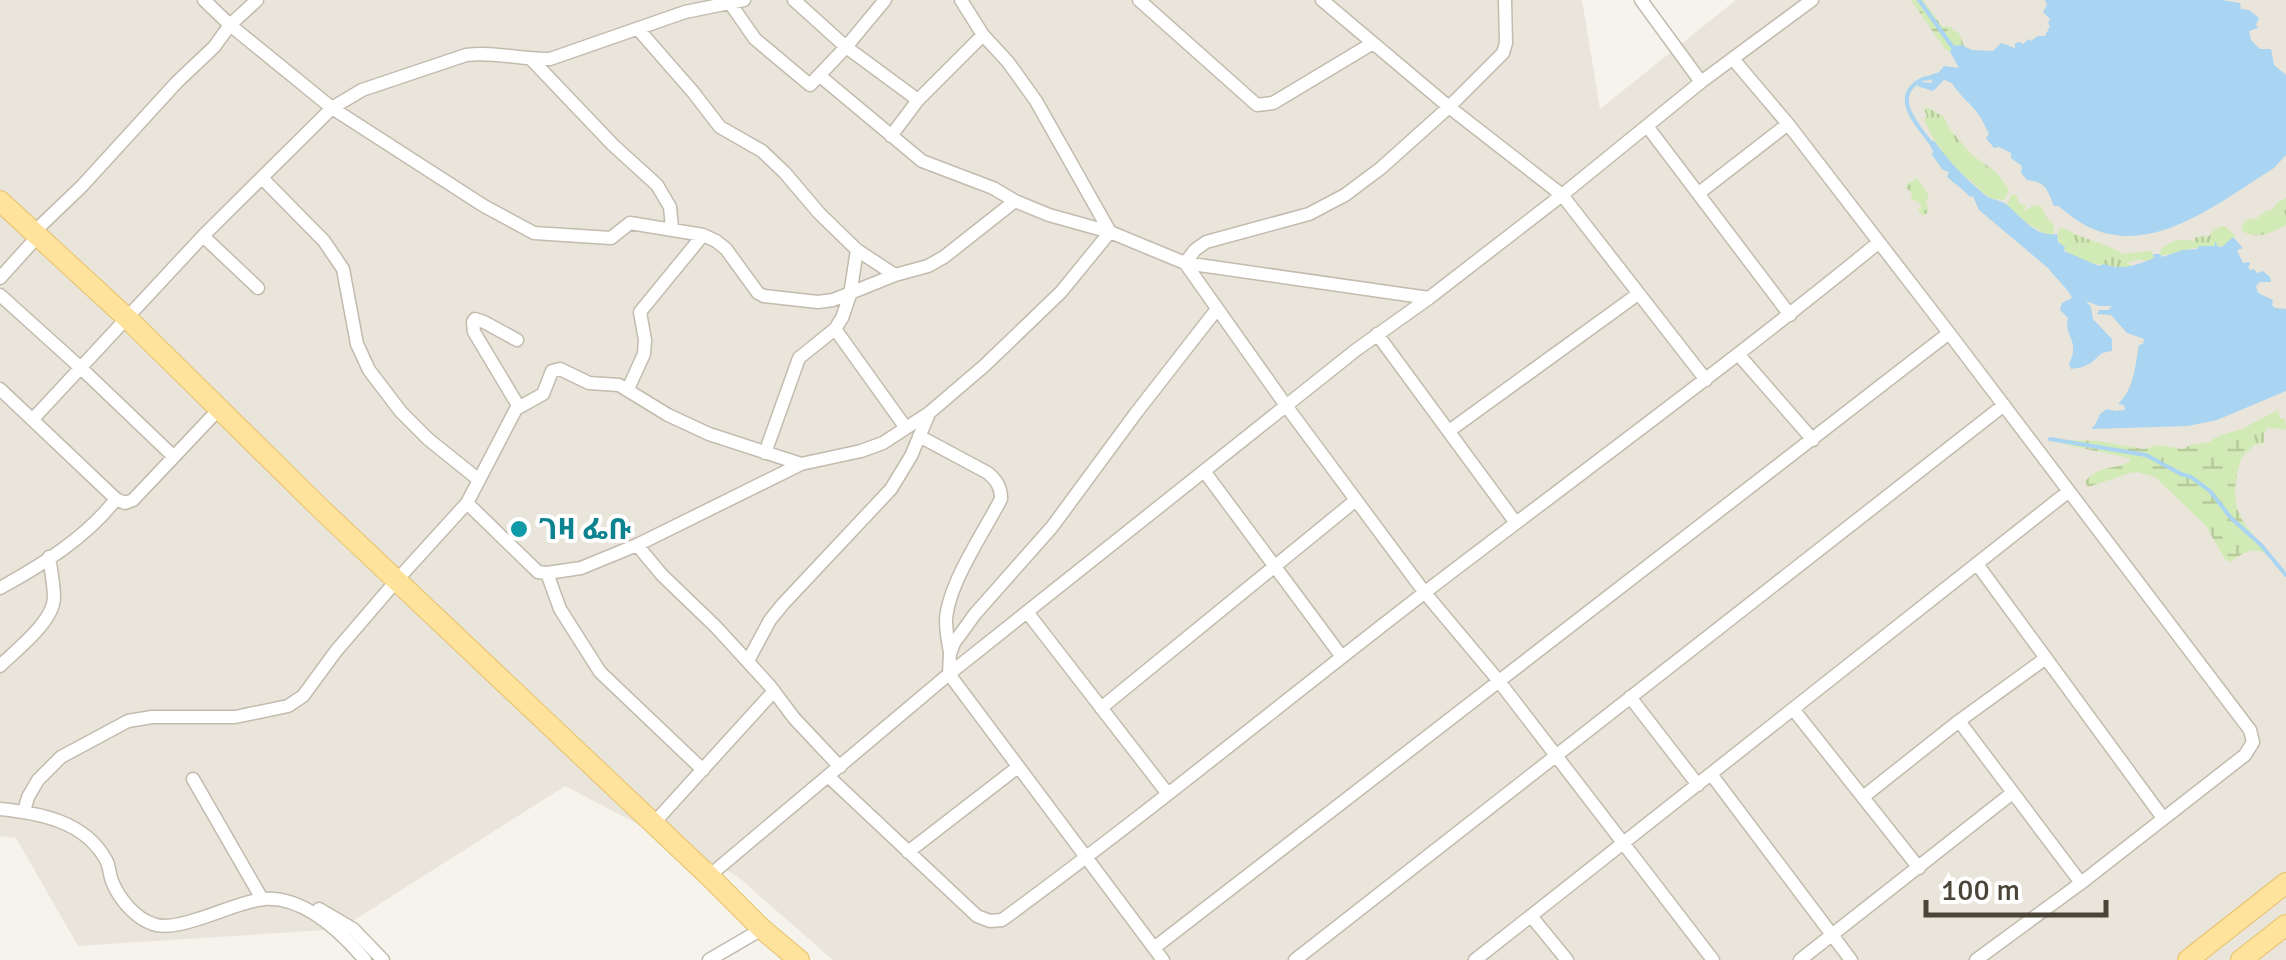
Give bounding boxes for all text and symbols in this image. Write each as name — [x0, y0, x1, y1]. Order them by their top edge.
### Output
place label: ገዛ ፌቡ — [539, 511, 631, 548]
marker: ገዛ ፌቡ — [508, 518, 530, 540]
scale bar — [1926, 855, 2106, 917]
text: 100 m — [1941, 872, 2020, 909]

